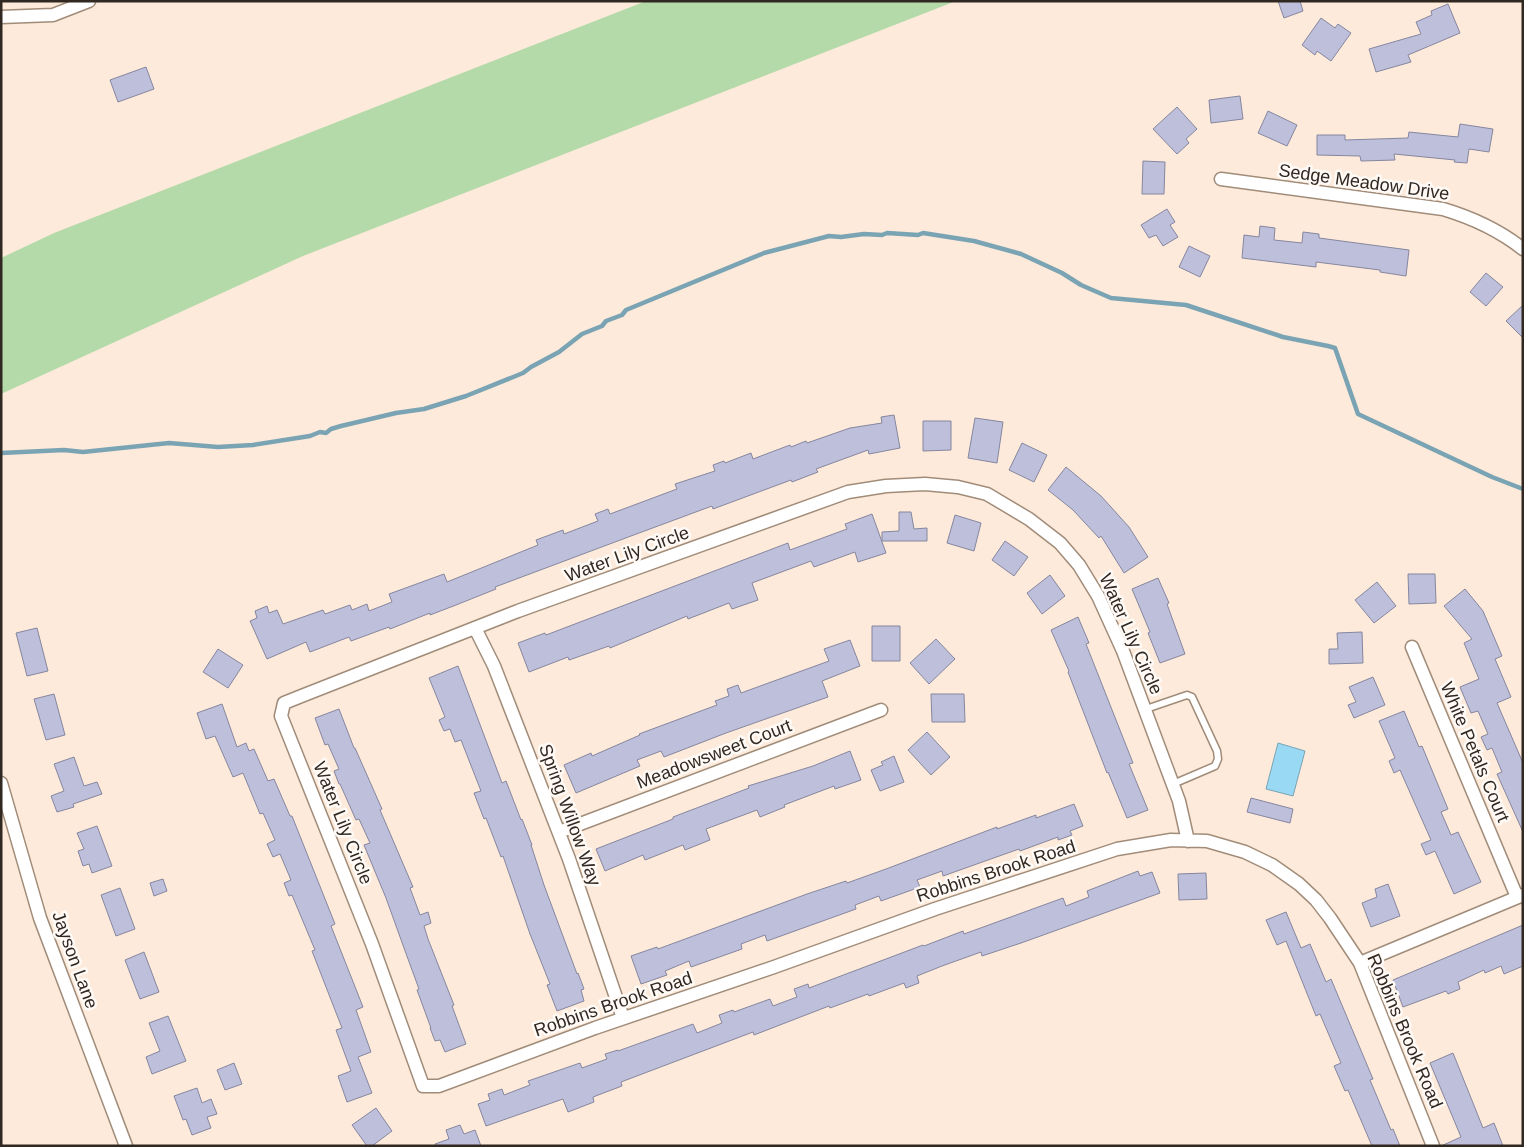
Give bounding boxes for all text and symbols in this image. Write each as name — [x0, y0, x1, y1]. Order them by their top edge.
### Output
street label: Sedge Meadow Drive — [1277, 160, 1451, 204]
street label: Water Lily Circle — [562, 522, 692, 586]
street label: Water Lily Circle — [1095, 570, 1167, 698]
street label: White Petals Court — [1436, 679, 1514, 825]
street label: Meadowsweet Court — [634, 715, 794, 793]
street label: Spring Willow Way — [535, 741, 605, 889]
street label: Water Lily Circle — [309, 759, 377, 887]
street label: Robbins Brook Road — [914, 836, 1078, 906]
street label: Jayson Lane — [48, 909, 102, 1011]
street label: Robbins Brook Road — [1363, 951, 1447, 1111]
street label: Robbins Brook Road — [531, 968, 695, 1040]

